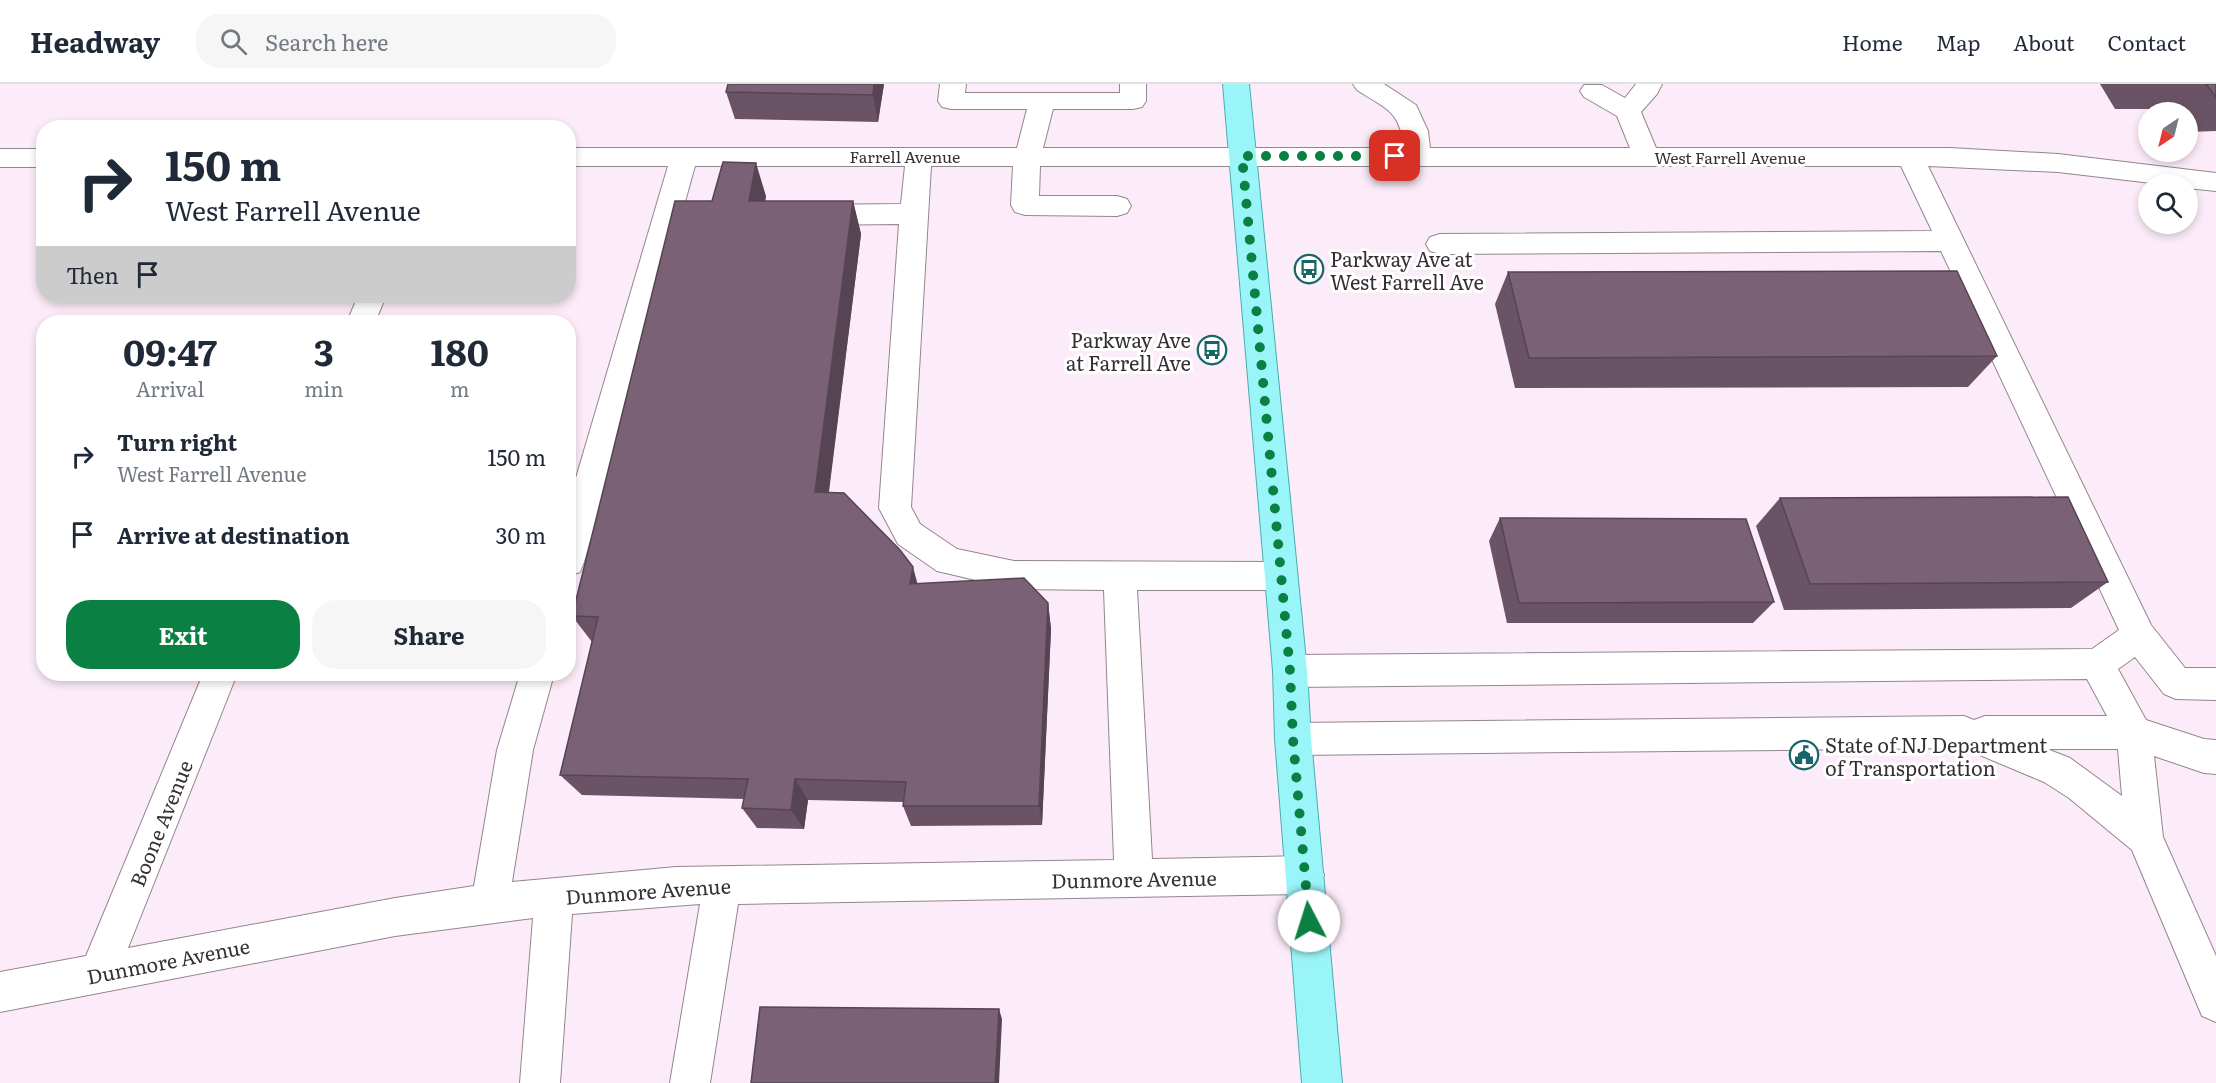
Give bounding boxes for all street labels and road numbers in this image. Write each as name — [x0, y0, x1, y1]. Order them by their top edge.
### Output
street label: Farrell Avenue — [850, 144, 960, 168]
street label: West Farrell Avenue — [1654, 145, 1806, 169]
street label: Boone Avenue — [121, 755, 199, 891]
street label: Dunmore Avenue — [1051, 862, 1217, 894]
street label: Dunmore Avenue — [564, 869, 732, 911]
street label: Dunmore Avenue — [84, 929, 252, 991]

